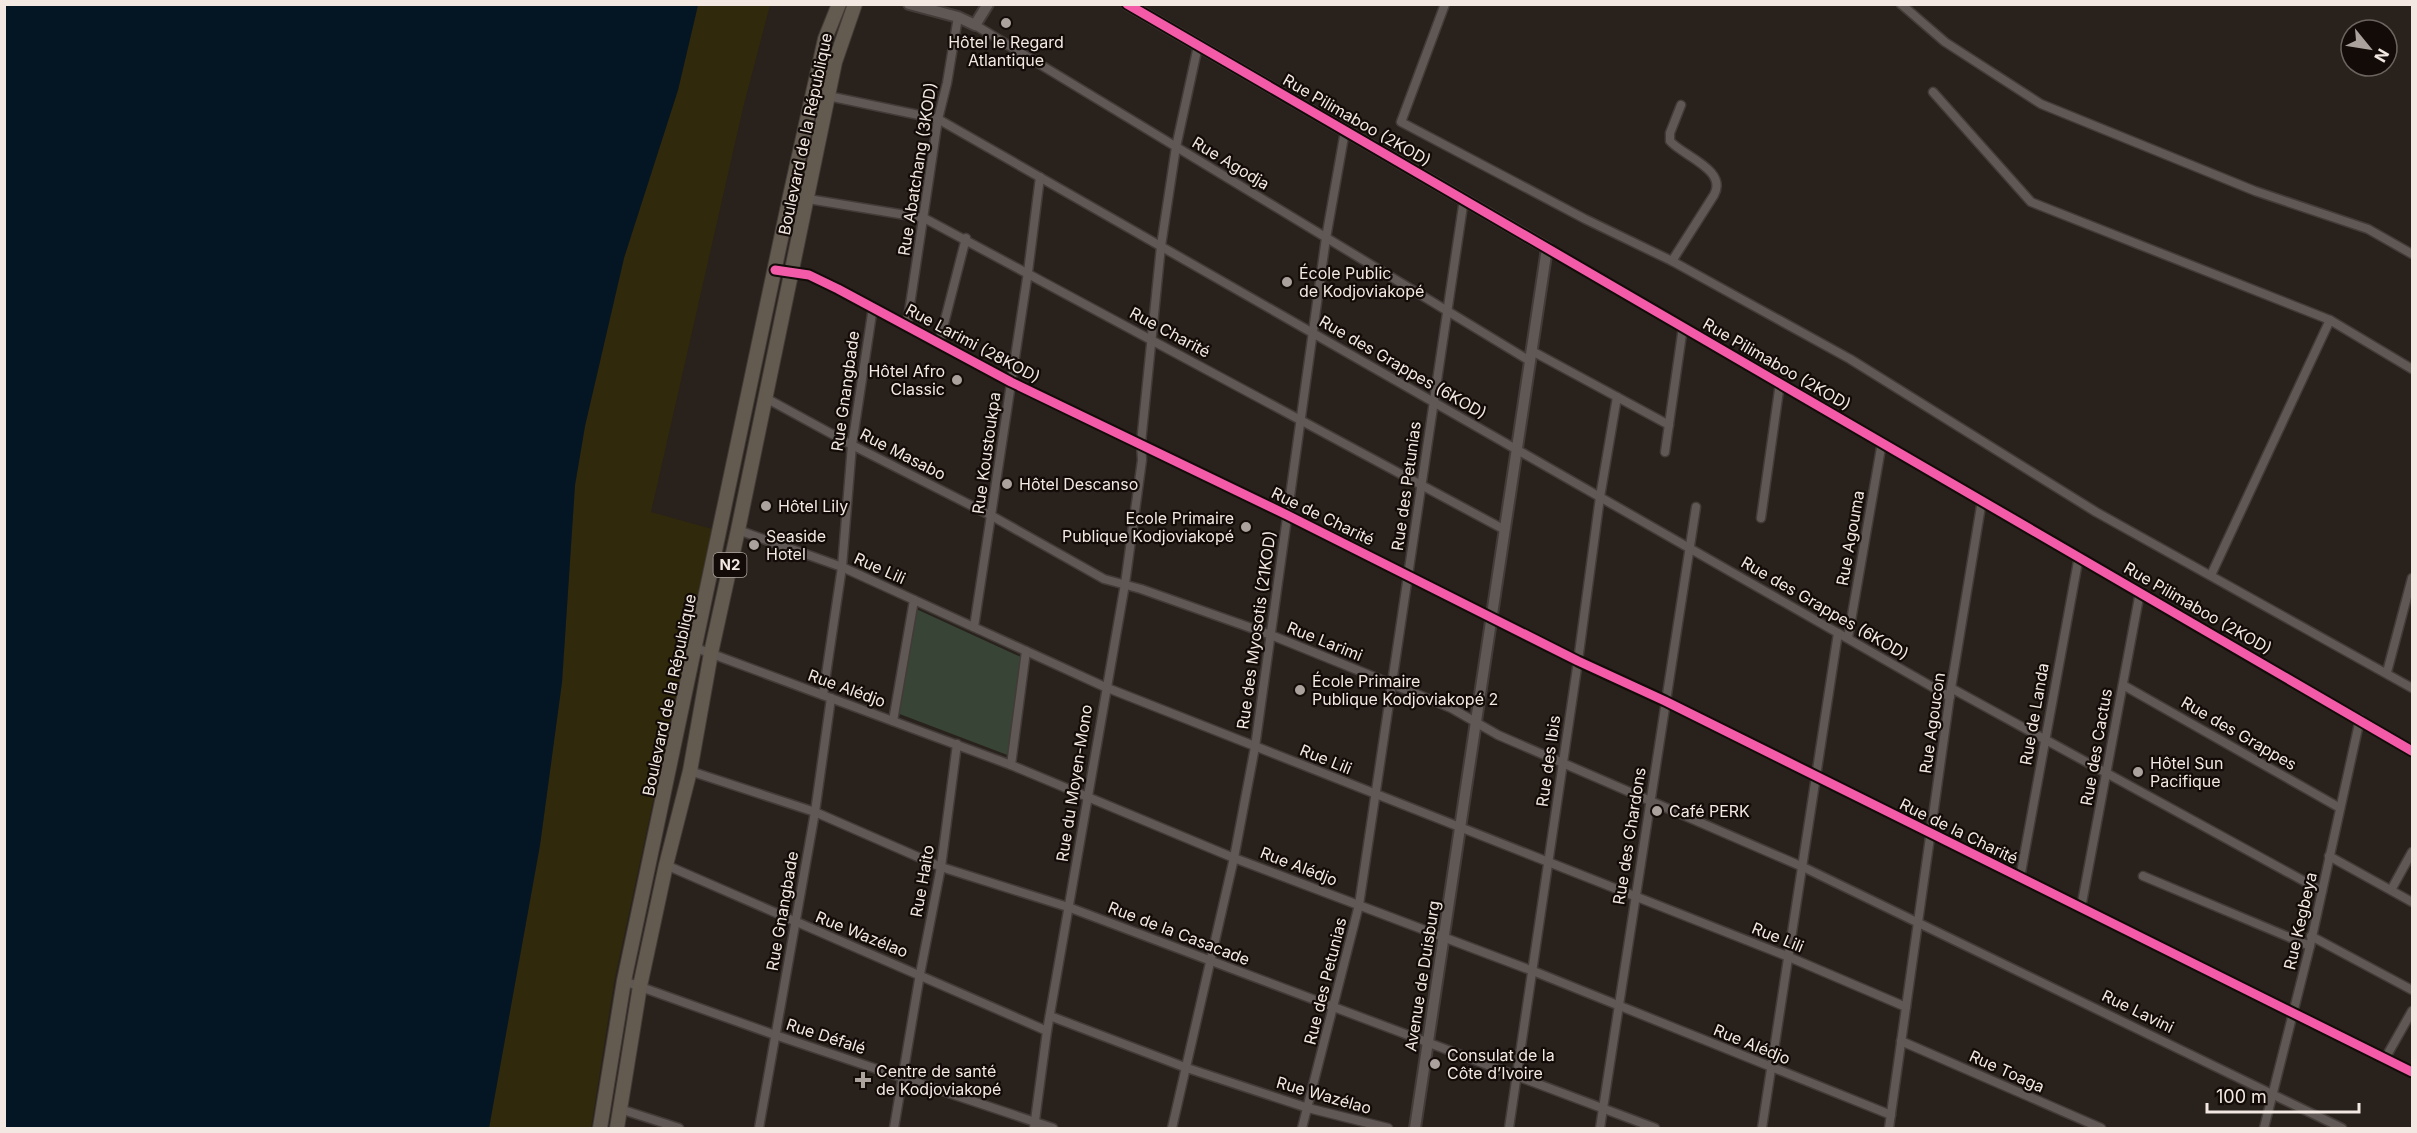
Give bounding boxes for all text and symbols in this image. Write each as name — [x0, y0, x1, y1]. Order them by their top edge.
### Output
marker: Hôtel le Regard Atlantique — [999, 16, 1013, 30]
north arrow — [2339, 18, 2399, 78]
street label: Boulevard de la République — [774, 31, 836, 237]
place label: Hôtel le Regard Atlantique — [948, 32, 1064, 70]
text: N — [2370, 45, 2394, 66]
street label: Rue Pilimaboo (2KOD) — [1280, 70, 1434, 170]
street label: Rue Abatchang (3KOD) — [893, 81, 941, 257]
street label: Rue Agodja — [1189, 132, 1273, 194]
place label: École Public de Kodjoviakopé — [1299, 263, 1424, 301]
marker: École Public de Kodjoviakopé — [1280, 275, 1294, 289]
street label: Rue Larimi (28KOD) — [902, 299, 1044, 387]
street label: Rue Charité — [1126, 302, 1214, 362]
street label: Rue des Grappes (6KOD) — [1316, 311, 1490, 423]
street label: Rue Pilimaboo (2KOD) — [1700, 314, 1854, 414]
street label: Rue Gnangbade — [827, 330, 863, 452]
place label: Hôtel Afro Classic — [868, 361, 945, 399]
marker: Hôtel Afro Classic — [950, 373, 964, 387]
street label: Rue Koustoukpa — [968, 391, 1004, 515]
street label: Rue des Petunias — [1387, 420, 1425, 552]
street label: Rue Masabo — [857, 424, 949, 484]
place label: Hôtel Descanso — [1019, 474, 1138, 494]
marker: Hôtel Descanso — [1000, 477, 1014, 491]
street label: Rue de Charité — [1268, 482, 1378, 550]
street label: Rue Agouma — [1832, 489, 1868, 587]
place label: Hôtel Lily — [778, 496, 848, 516]
marker: Hôtel Lily — [759, 499, 773, 513]
place label: Ecole Primaire Publique Kodjoviakopé — [1062, 508, 1234, 546]
marker: Ecole Primaire Publique Kodjoviakopé — [1239, 520, 1253, 534]
place label: Seaside Hotel — [766, 526, 826, 564]
street label: Rue des Myosotis (21KOD) — [1232, 529, 1280, 731]
marker: Seaside Hotel — [747, 538, 761, 552]
street label: Rue Lili — [851, 548, 909, 588]
street label: Rue des Grappes (6KOD) — [1738, 552, 1912, 664]
road number: N2 — [714, 553, 746, 577]
street label: Rue Pilimaboo (2KOD) — [2121, 558, 2275, 658]
street label: Boulevard de la République — [638, 592, 700, 798]
street label: Rue Larimi — [1284, 617, 1366, 665]
street label: Rue de Landa — [2015, 661, 2053, 767]
street label: Rue Alédjo — [805, 665, 889, 711]
place label: École Primaire Publique Kodjoviakopé 2 — [1312, 671, 1498, 709]
street label: Rue Agoucon — [1915, 671, 1949, 775]
marker: École Primaire Publique Kodjoviakopé 2 — [1293, 683, 1307, 697]
street label: Rue des Cactus — [2076, 687, 2116, 807]
street label: Rue des Grappes — [2178, 692, 2300, 774]
street label: Rue du Moyen-Mono — [1052, 703, 1096, 863]
street label: Rue des Ibis — [1532, 714, 1564, 808]
street label: Rue Lili — [1297, 740, 1355, 778]
place label: Hôtel Sun Pacifique — [2150, 753, 2223, 791]
marker: Hôtel Sun Pacifique — [2131, 765, 2145, 779]
street label: Rue des Chardons — [1608, 766, 1650, 906]
street label: Rue de la Charité — [1897, 794, 2021, 868]
place label: Café PERK — [1669, 801, 1750, 821]
marker: Café PERK — [1650, 804, 1664, 818]
street label: Rue Alédjo — [1258, 842, 1340, 890]
street label: Rue Haito — [906, 843, 938, 919]
street label: Rue Gnangbade — [762, 850, 802, 972]
street label: Rue Kegbeya — [2279, 870, 2321, 972]
street label: Rue de la Casacade — [1105, 897, 1253, 969]
street label: Avenue de Duisburg — [1400, 899, 1444, 1053]
street label: Rue Wazélao — [813, 906, 911, 962]
street label: Rue des Petunias — [1300, 915, 1350, 1047]
street label: Rue Lili — [1749, 918, 1807, 956]
street label: Rue Lavini — [2099, 985, 2177, 1037]
street label: Rue Défalé — [784, 1014, 868, 1058]
street label: Rue Alédjo — [1711, 1020, 1793, 1068]
place label: Consulat de la Côte d’Ivoire — [1447, 1045, 1555, 1083]
street label: Rue Toaga — [1966, 1046, 2048, 1096]
marker: Consulat de la Côte d’Ivoire — [1428, 1057, 1442, 1071]
place label: Centre de santé de Kodjoviakopé — [876, 1061, 1001, 1099]
marker: Centre de santé de Kodjoviakopé — [854, 1071, 872, 1089]
street label: Rue Wazélao — [1274, 1072, 1374, 1118]
scale bar — [2207, 1076, 2358, 1114]
text: 100 m — [2216, 1086, 2267, 1107]

